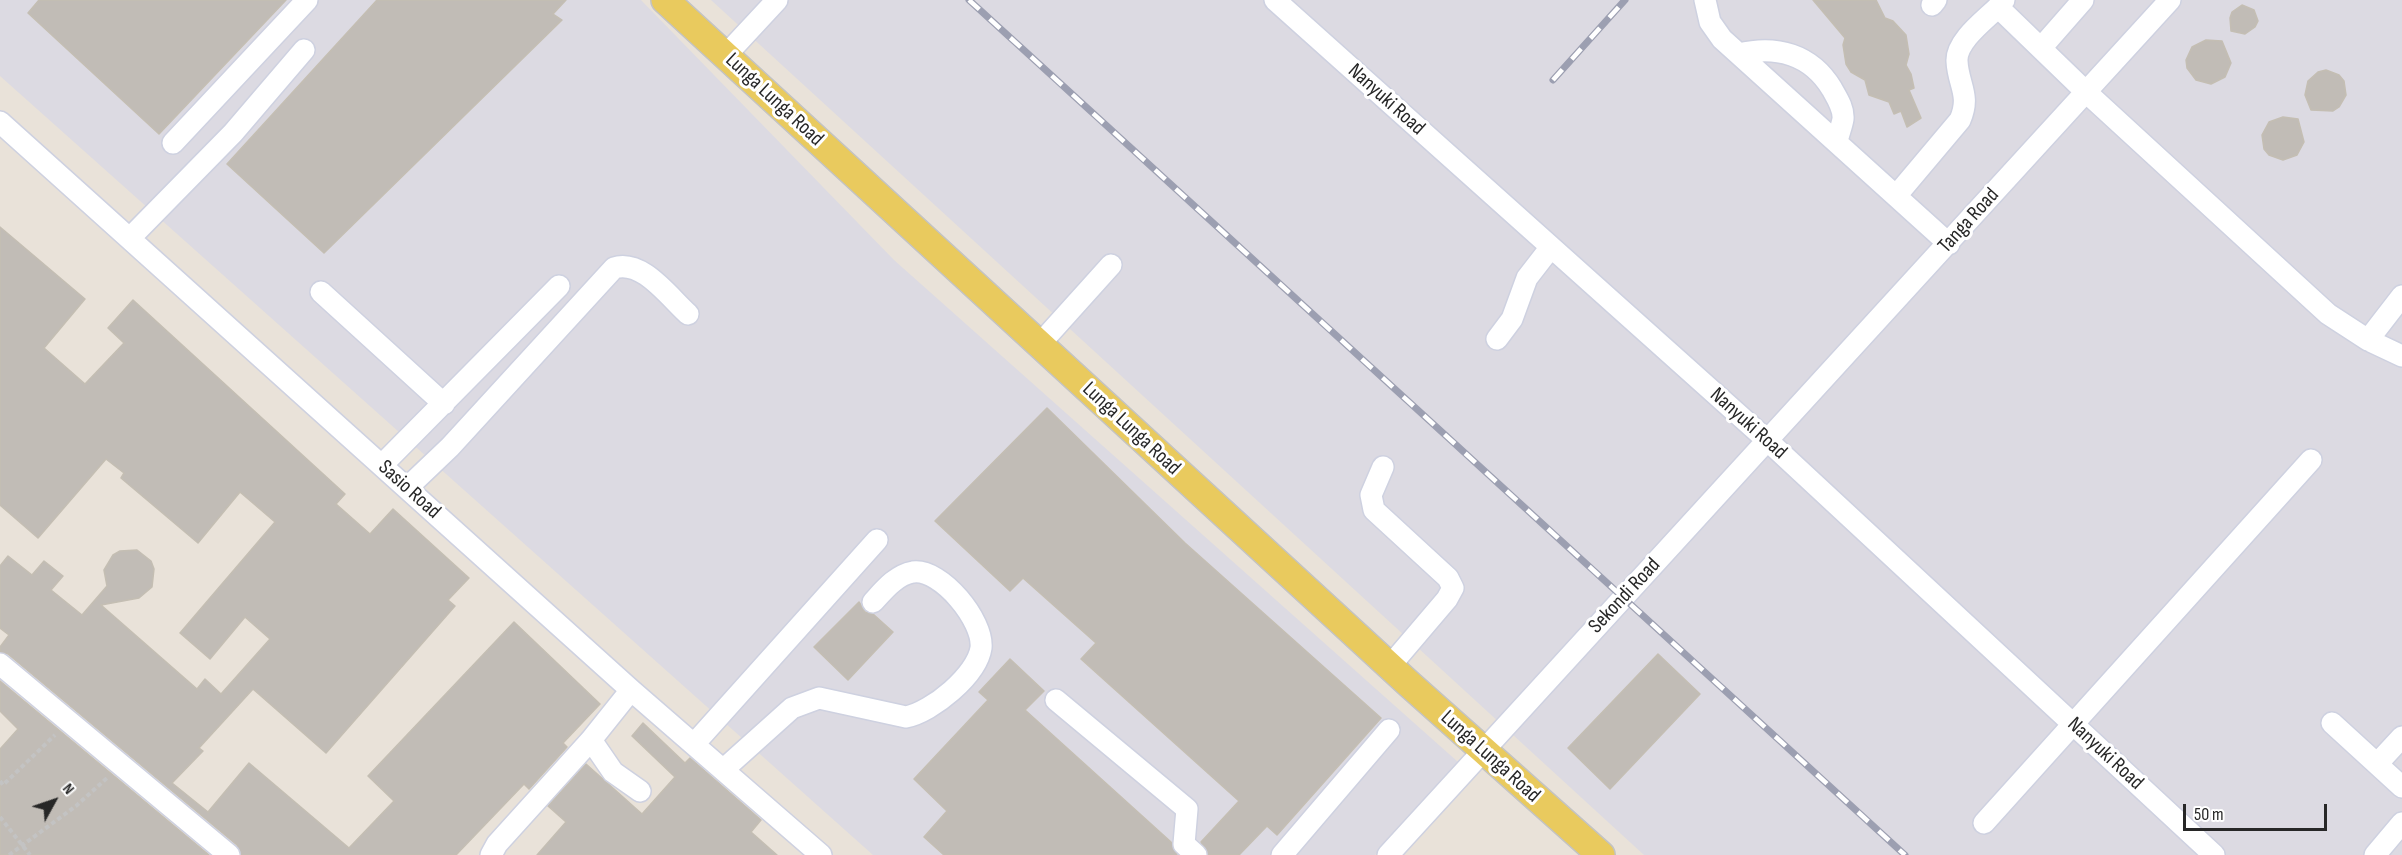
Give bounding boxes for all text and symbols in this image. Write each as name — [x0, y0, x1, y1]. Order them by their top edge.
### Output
street label: Lunga Lunga Road — [720, 48, 828, 152]
street label: Nanyuki Road — [1342, 59, 1430, 141]
street label: Tanga Road — [1933, 183, 2005, 259]
street label: Lunga Lunga Road — [1077, 377, 1185, 481]
street label: Nanyuki Road — [1704, 383, 1792, 465]
street label: Sasio Road — [372, 455, 446, 525]
street label: Sekondi Road — [1584, 553, 1666, 639]
street label: Lunga Lunga Road — [1435, 706, 1545, 808]
street label: Nanyuki Road — [2062, 712, 2148, 796]
north arrow — [24, 771, 84, 831]
text: N — [58, 780, 78, 798]
scale bar — [2186, 792, 2330, 830]
text: 50 m — [2194, 804, 2224, 825]

